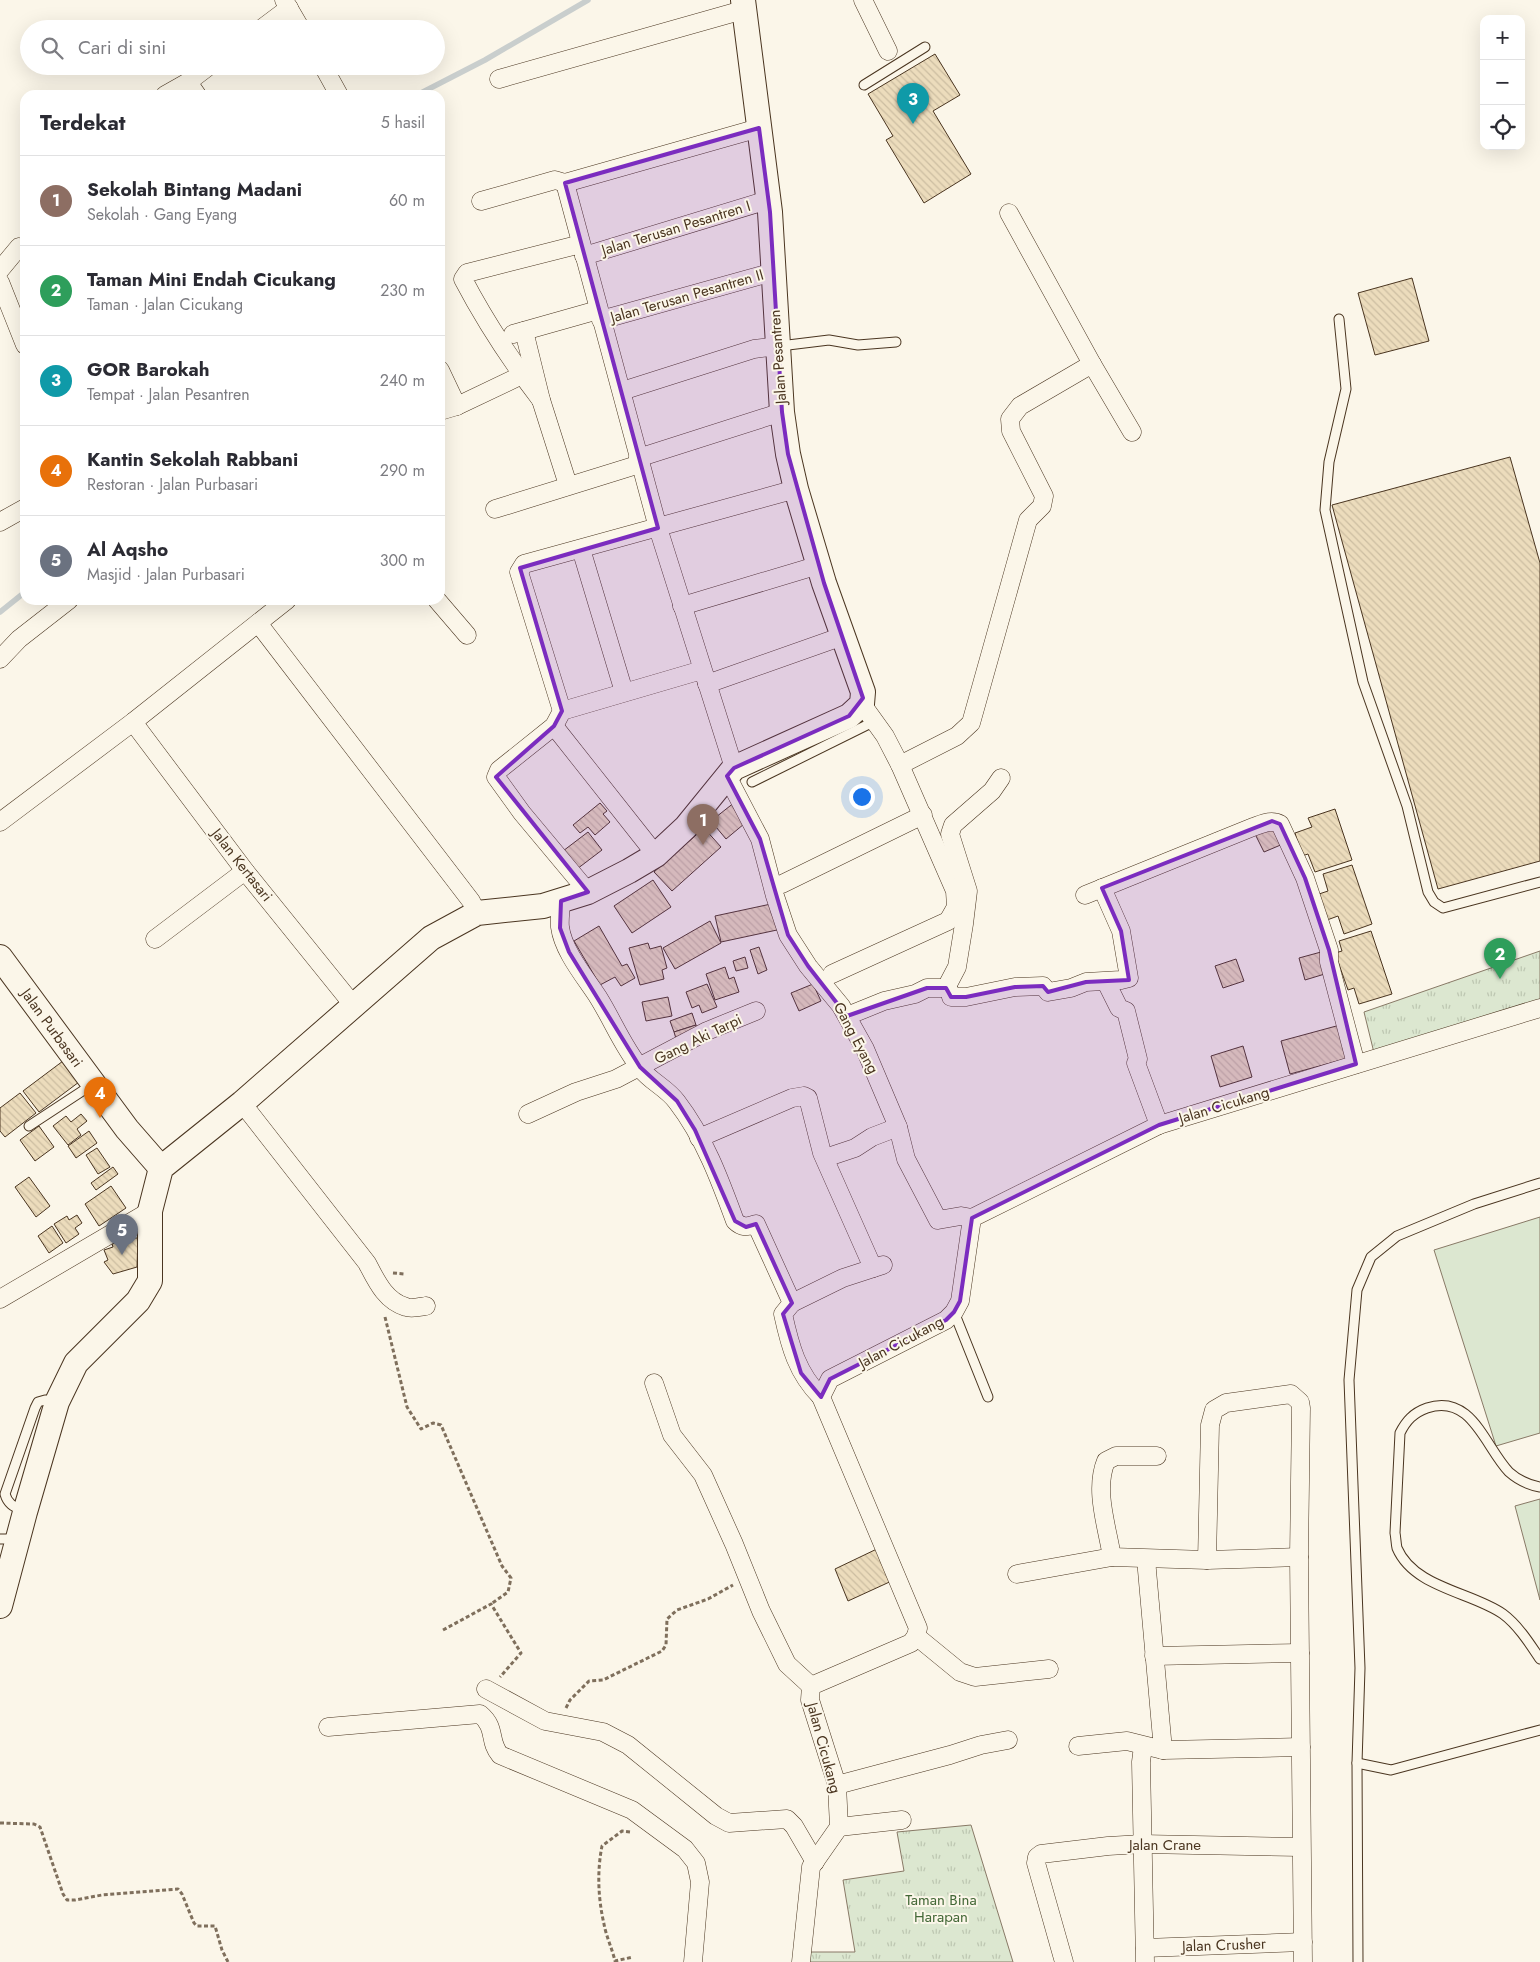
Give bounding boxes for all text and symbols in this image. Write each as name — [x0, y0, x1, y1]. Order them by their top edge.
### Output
map controls — [1480, 15, 1525, 150]
button: + — [1480, 15, 1525, 60]
search box — [20, 20, 445, 75]
icon: search — [38, 34, 66, 62]
text: Cari di sini — [78, 34, 166, 61]
button: − — [1480, 60, 1525, 105]
pin: 3 — [897, 83, 929, 124]
button: locate — [1480, 105, 1525, 150]
text: Terdekat — [40, 108, 125, 138]
text: 5 hasil — [381, 111, 425, 134]
text: Sekolah Bintang Madani — [87, 176, 302, 203]
text: 1 — [52, 189, 60, 212]
text: 60 m — [389, 189, 425, 212]
street label: Jalan Terusan Pesantren I — [597, 195, 753, 262]
text: Sekolah · Gang Eyang — [87, 203, 237, 226]
street label: Jalan Terusan Pesantren II — [606, 264, 766, 329]
text: Taman Mini Endah Cicukang — [87, 266, 336, 293]
text: 2 — [51, 279, 61, 302]
text: 230 m — [380, 279, 425, 302]
text: Taman · Jalan Cicukang — [87, 293, 243, 316]
street label: Jalan Pesantren — [764, 309, 792, 407]
text: GOR Barokah — [87, 356, 210, 383]
text: 3 — [51, 369, 61, 392]
text: 240 m — [380, 369, 425, 392]
text: Tempat · Jalan Pesantren — [87, 383, 250, 406]
text: Kantin Sekolah Rabbani — [87, 446, 298, 473]
text: 4 — [50, 459, 62, 482]
text: 290 m — [380, 459, 425, 482]
text: Restoran · Jalan Purbasari — [87, 473, 258, 496]
text: Al Aqsho — [87, 536, 168, 563]
text: 5 — [51, 549, 61, 572]
text: 300 m — [380, 549, 425, 572]
text: Masjid · Jalan Purbasari — [87, 563, 245, 586]
your location — [849, 784, 875, 810]
pin: 1 — [687, 804, 719, 845]
street label: Jalan Kertasari — [205, 822, 278, 906]
pin: 2 — [1484, 938, 1516, 979]
street label: Jalan Purbasari — [15, 982, 88, 1072]
street label: Gang Eyang — [828, 998, 884, 1078]
street label: Gang Aki Tarpi — [651, 1008, 745, 1070]
pin: 4 — [84, 1077, 116, 1118]
street label: Jalan Cicukang — [1174, 1081, 1272, 1130]
pin: 5 — [106, 1214, 138, 1255]
street label: Jalan Cicukang — [853, 1310, 947, 1375]
street label: Jalan Cicukang — [801, 1698, 847, 1796]
street label: Jalan Crane — [1127, 1834, 1201, 1856]
park label: Taman Bina Harapan — [905, 1889, 977, 1928]
street label: Jalan Crusher — [1180, 1933, 1267, 1958]

